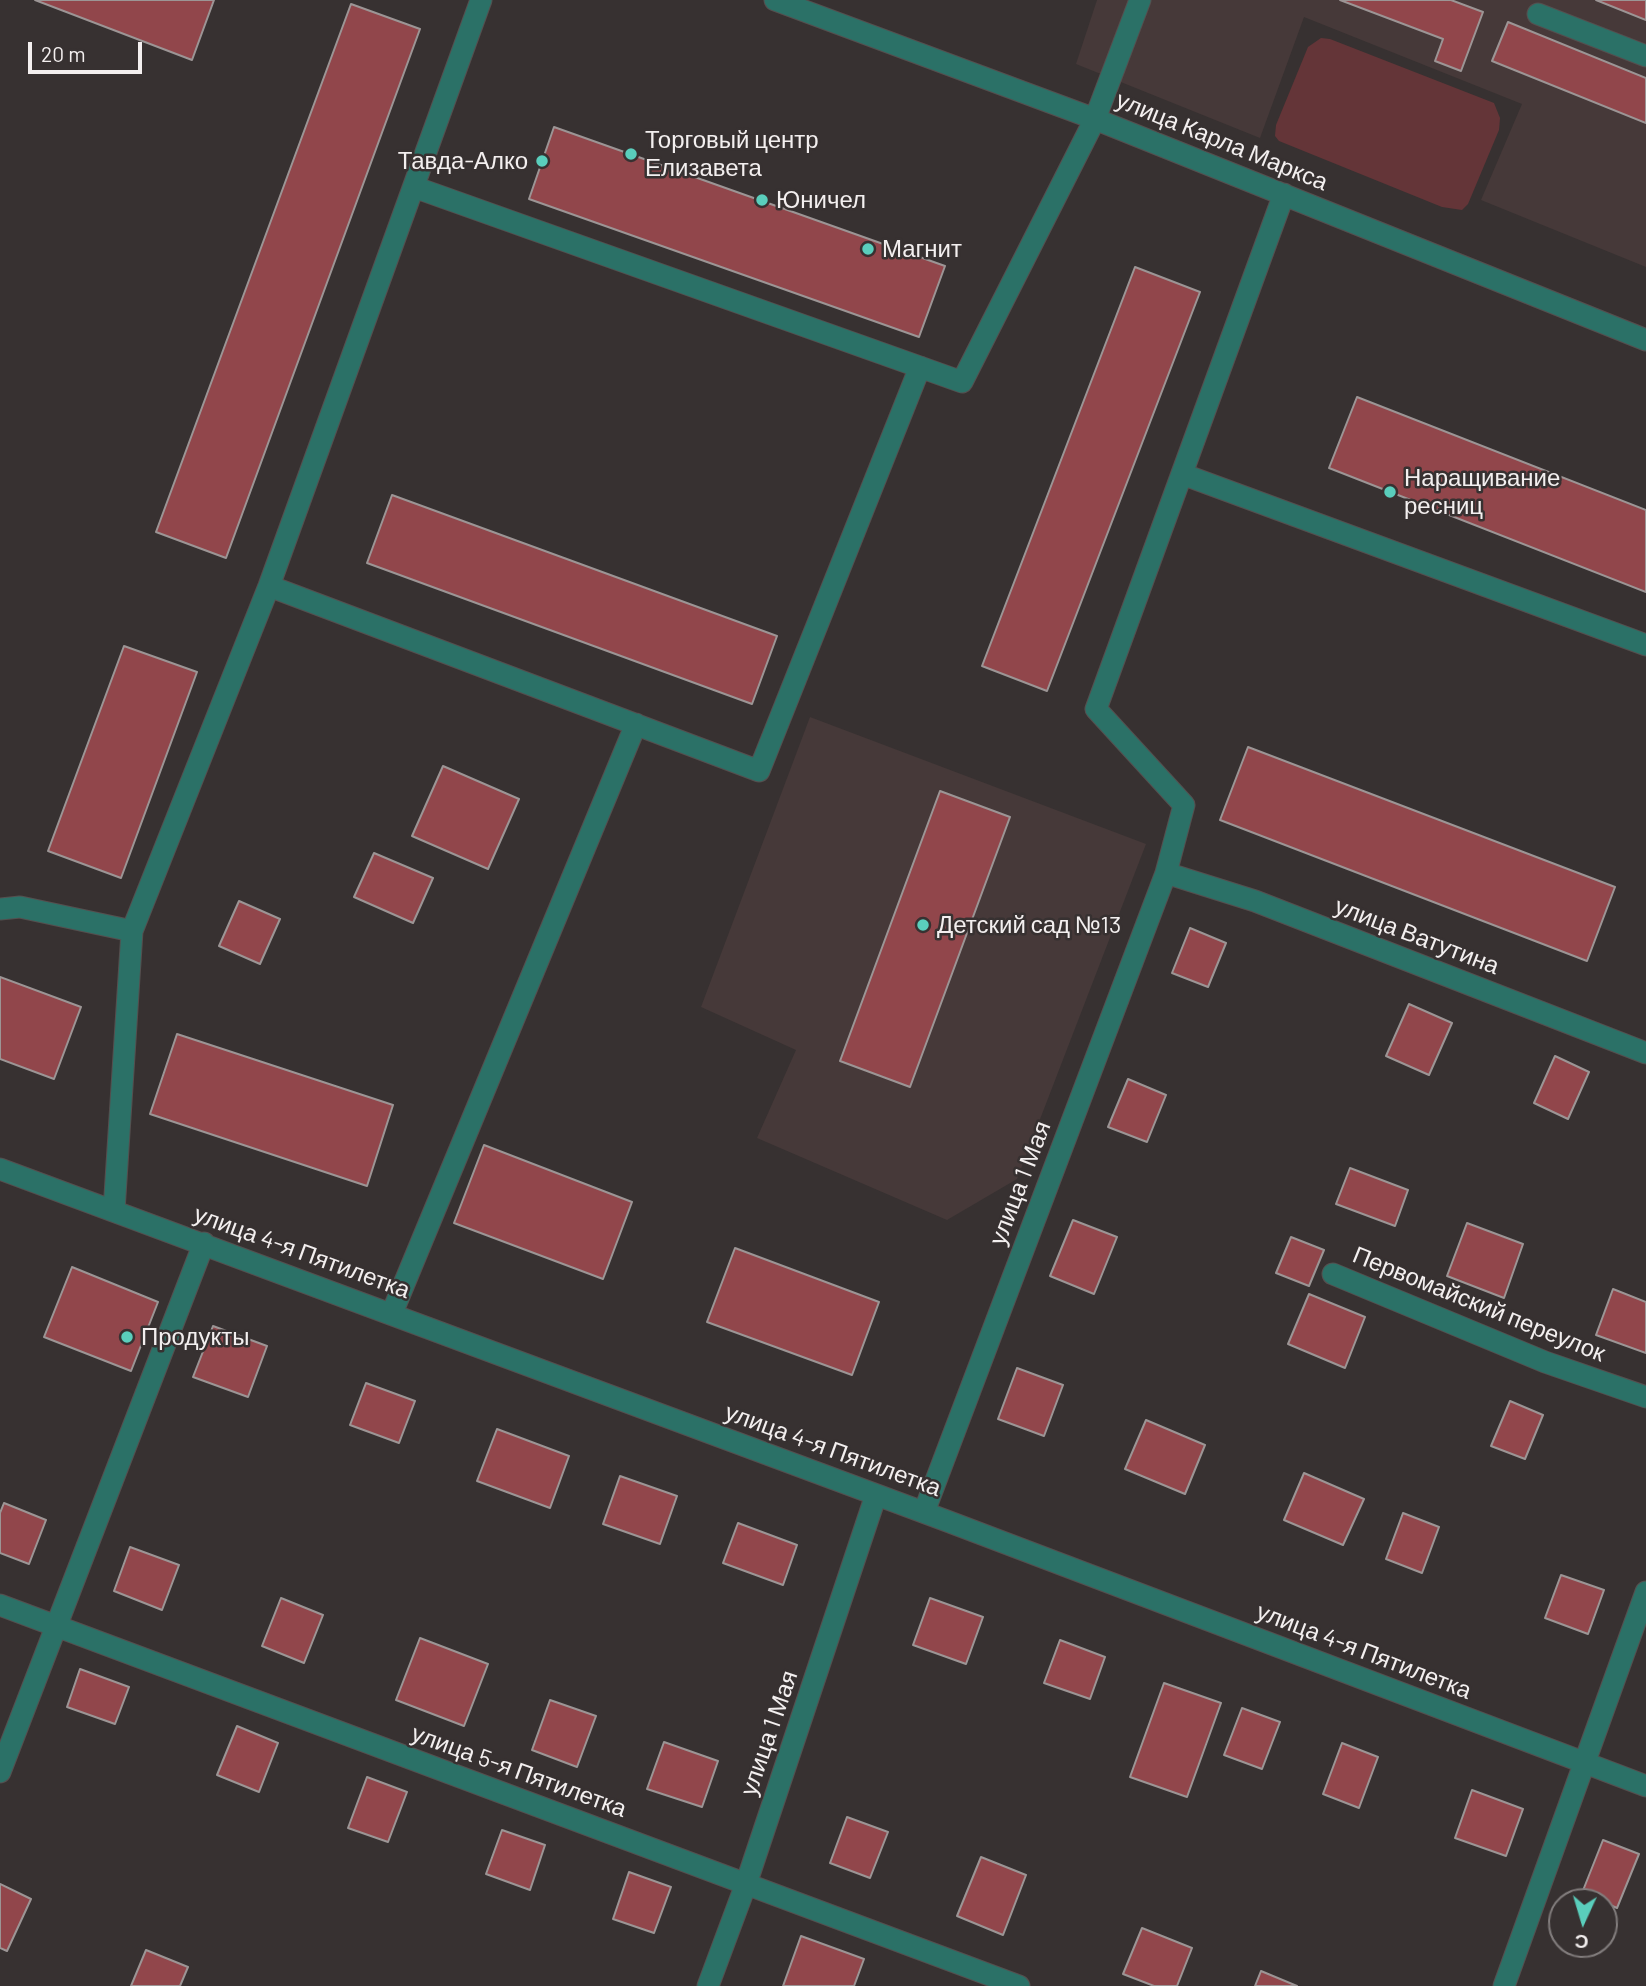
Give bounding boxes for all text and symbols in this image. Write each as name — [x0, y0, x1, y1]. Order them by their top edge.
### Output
scale bar — [32, 28, 145, 72]
text: 20 m — [41, 41, 86, 66]
street label: улица Карла Маркса — [1112, 85, 1332, 197]
place label: Торговый центр Елизавета — [645, 126, 819, 182]
marker: Торговый центр Елизавета — [623, 146, 639, 162]
place label: Тавда-Алко — [398, 147, 528, 175]
marker: Тавда-Алко — [534, 153, 550, 169]
place label: Юничел — [776, 186, 866, 214]
marker: Юничел — [754, 192, 770, 208]
place label: Магнит — [882, 235, 962, 263]
marker: Магнит — [860, 241, 876, 257]
place label: Наращивание ресниц — [1404, 464, 1560, 520]
marker: Наращивание ресниц — [1382, 484, 1398, 500]
street label: улица Ватутина — [1331, 891, 1503, 981]
place label: Детский сад №13 — [937, 911, 1121, 939]
marker: Детский сад №13 — [915, 917, 931, 933]
street label: улица 1 Мая — [983, 1117, 1057, 1249]
street label: улица 4-я Пятилетка — [190, 1200, 414, 1304]
street label: Первомайский переулок — [1349, 1240, 1609, 1368]
place label: Продукты — [141, 1323, 249, 1351]
marker: Продукты — [119, 1329, 135, 1345]
street label: улица 4-я Пятилетка — [721, 1398, 945, 1502]
street label: улица 4-я Пятилетка — [1252, 1597, 1476, 1705]
street label: улица 1 Мая — [734, 1667, 804, 1799]
street label: улица 5-я Пятилетка — [407, 1719, 631, 1823]
north arrow — [1548, 1888, 1618, 1958]
text: С — [1574, 1931, 1589, 1954]

